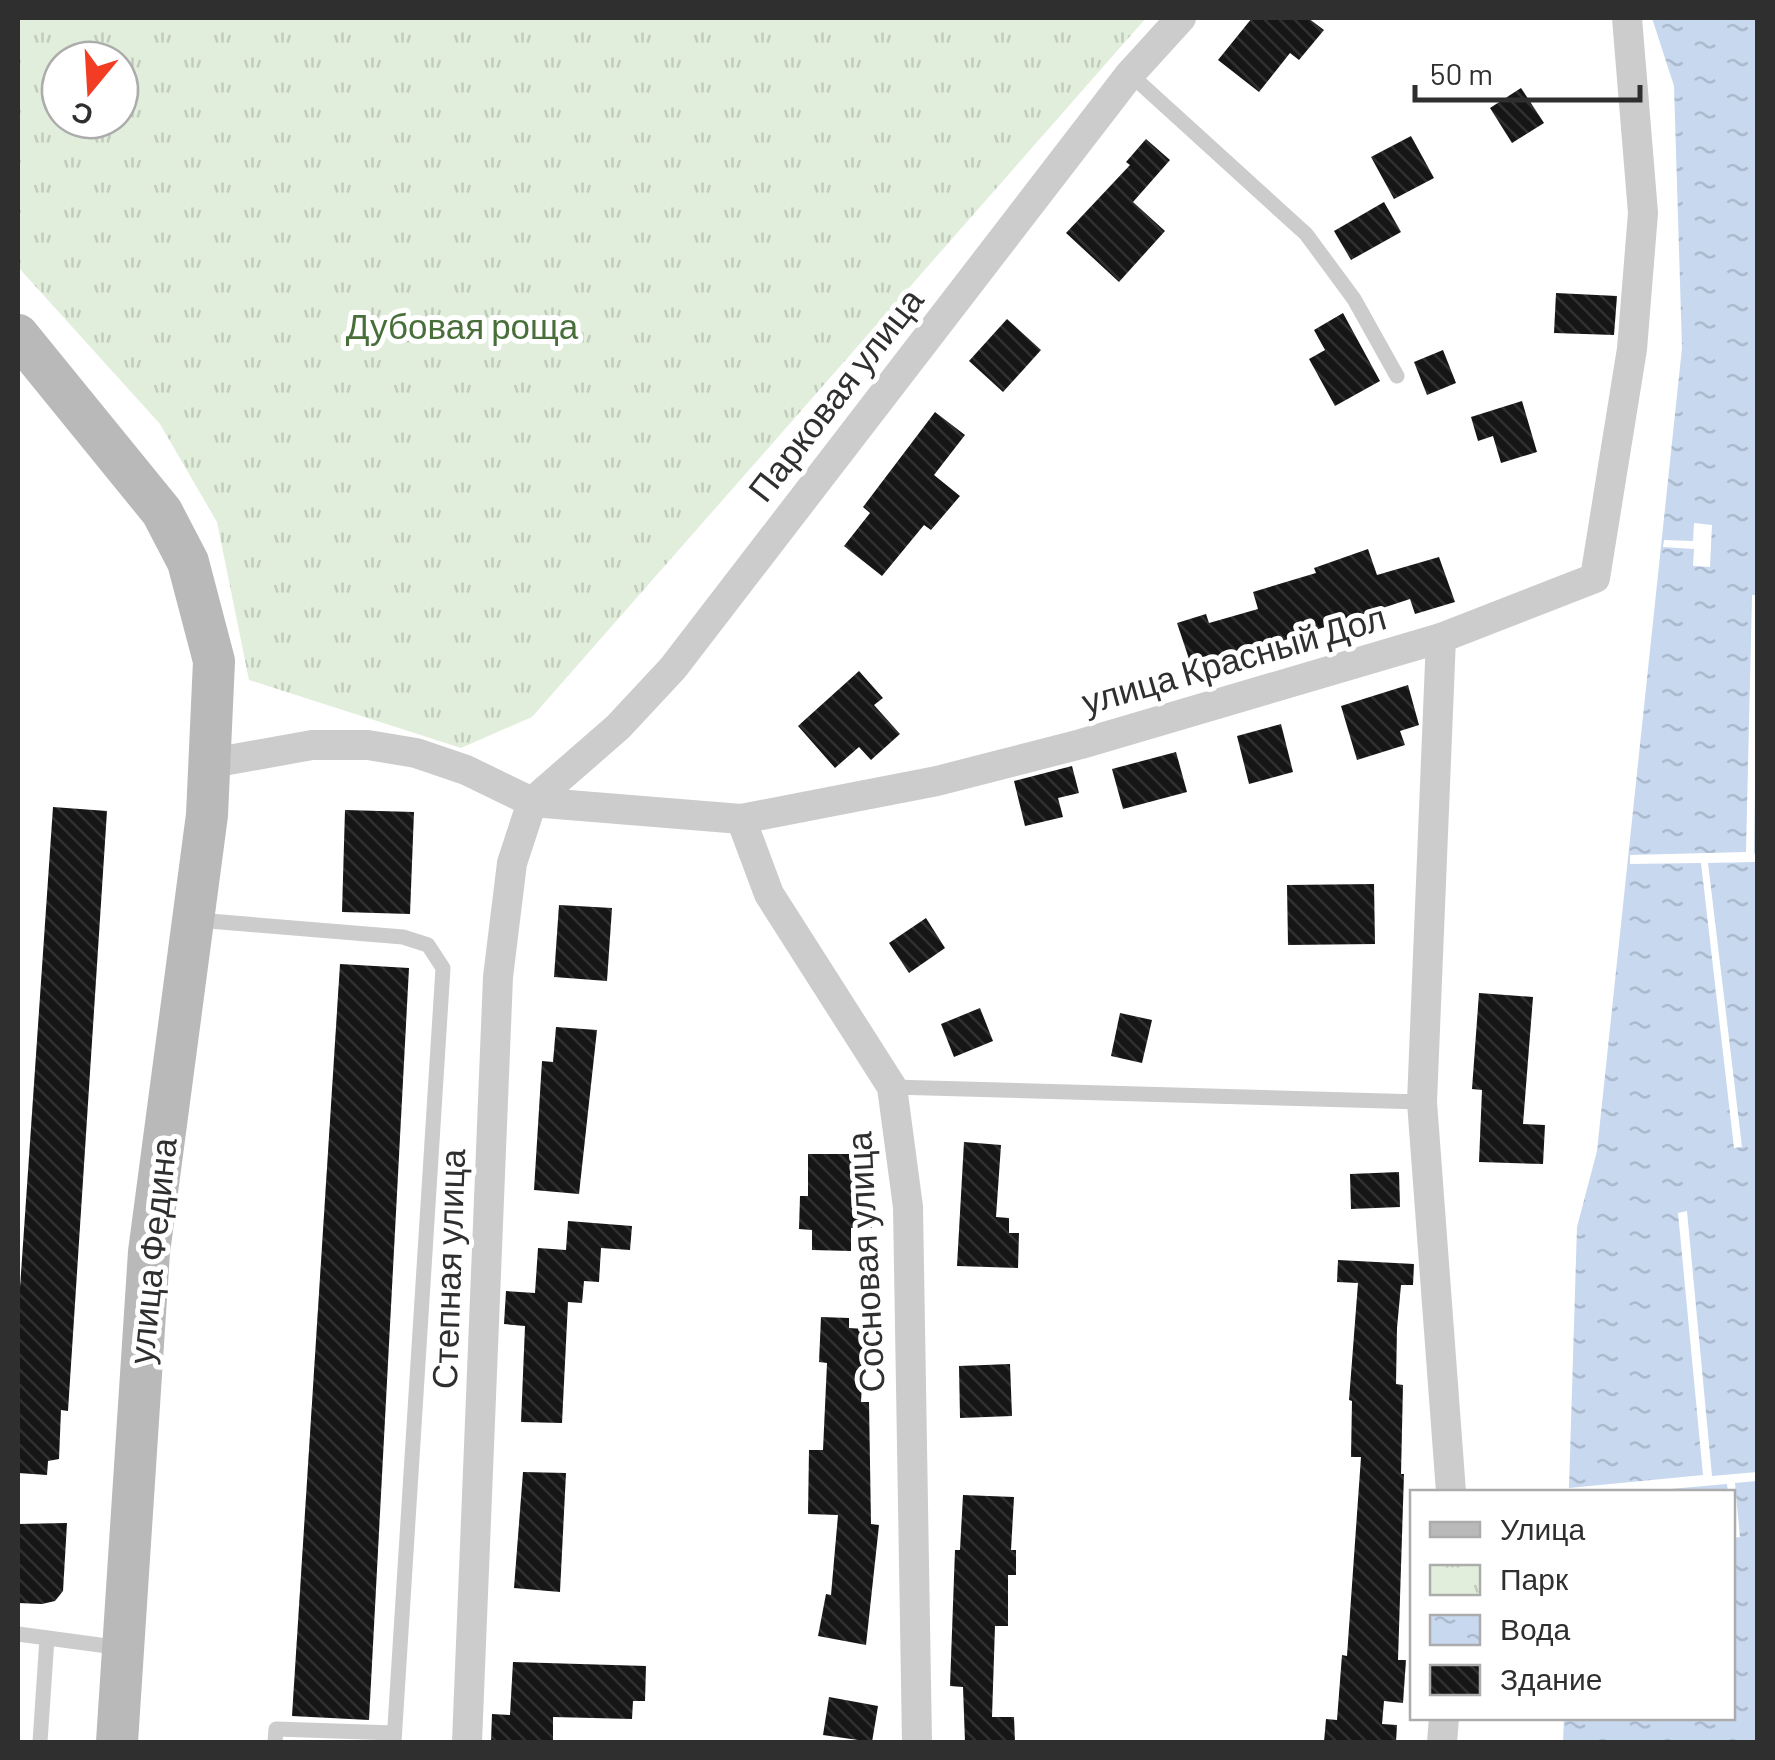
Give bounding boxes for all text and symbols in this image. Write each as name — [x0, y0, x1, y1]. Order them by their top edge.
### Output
north arrow — [40, 40, 140, 140]
scale bar — [1415, 40, 1640, 102]
text: 50 m — [1430, 55, 1493, 91]
text: С — [67, 95, 97, 134]
street label: Парковая улица — [738, 278, 931, 509]
park label: Дубовая роща — [346, 304, 579, 346]
street label: улица Красный Дол — [1077, 595, 1390, 722]
street label: Сосновая улица — [836, 1130, 892, 1393]
street label: улица Федина — [118, 1135, 184, 1366]
street label: Степная улица — [422, 1148, 472, 1390]
legend — [1410, 1490, 1735, 1720]
text: Улица — [1500, 1510, 1585, 1546]
text: Парк — [1500, 1560, 1569, 1596]
text: Вода — [1500, 1610, 1571, 1646]
text: Здание — [1500, 1660, 1602, 1696]

